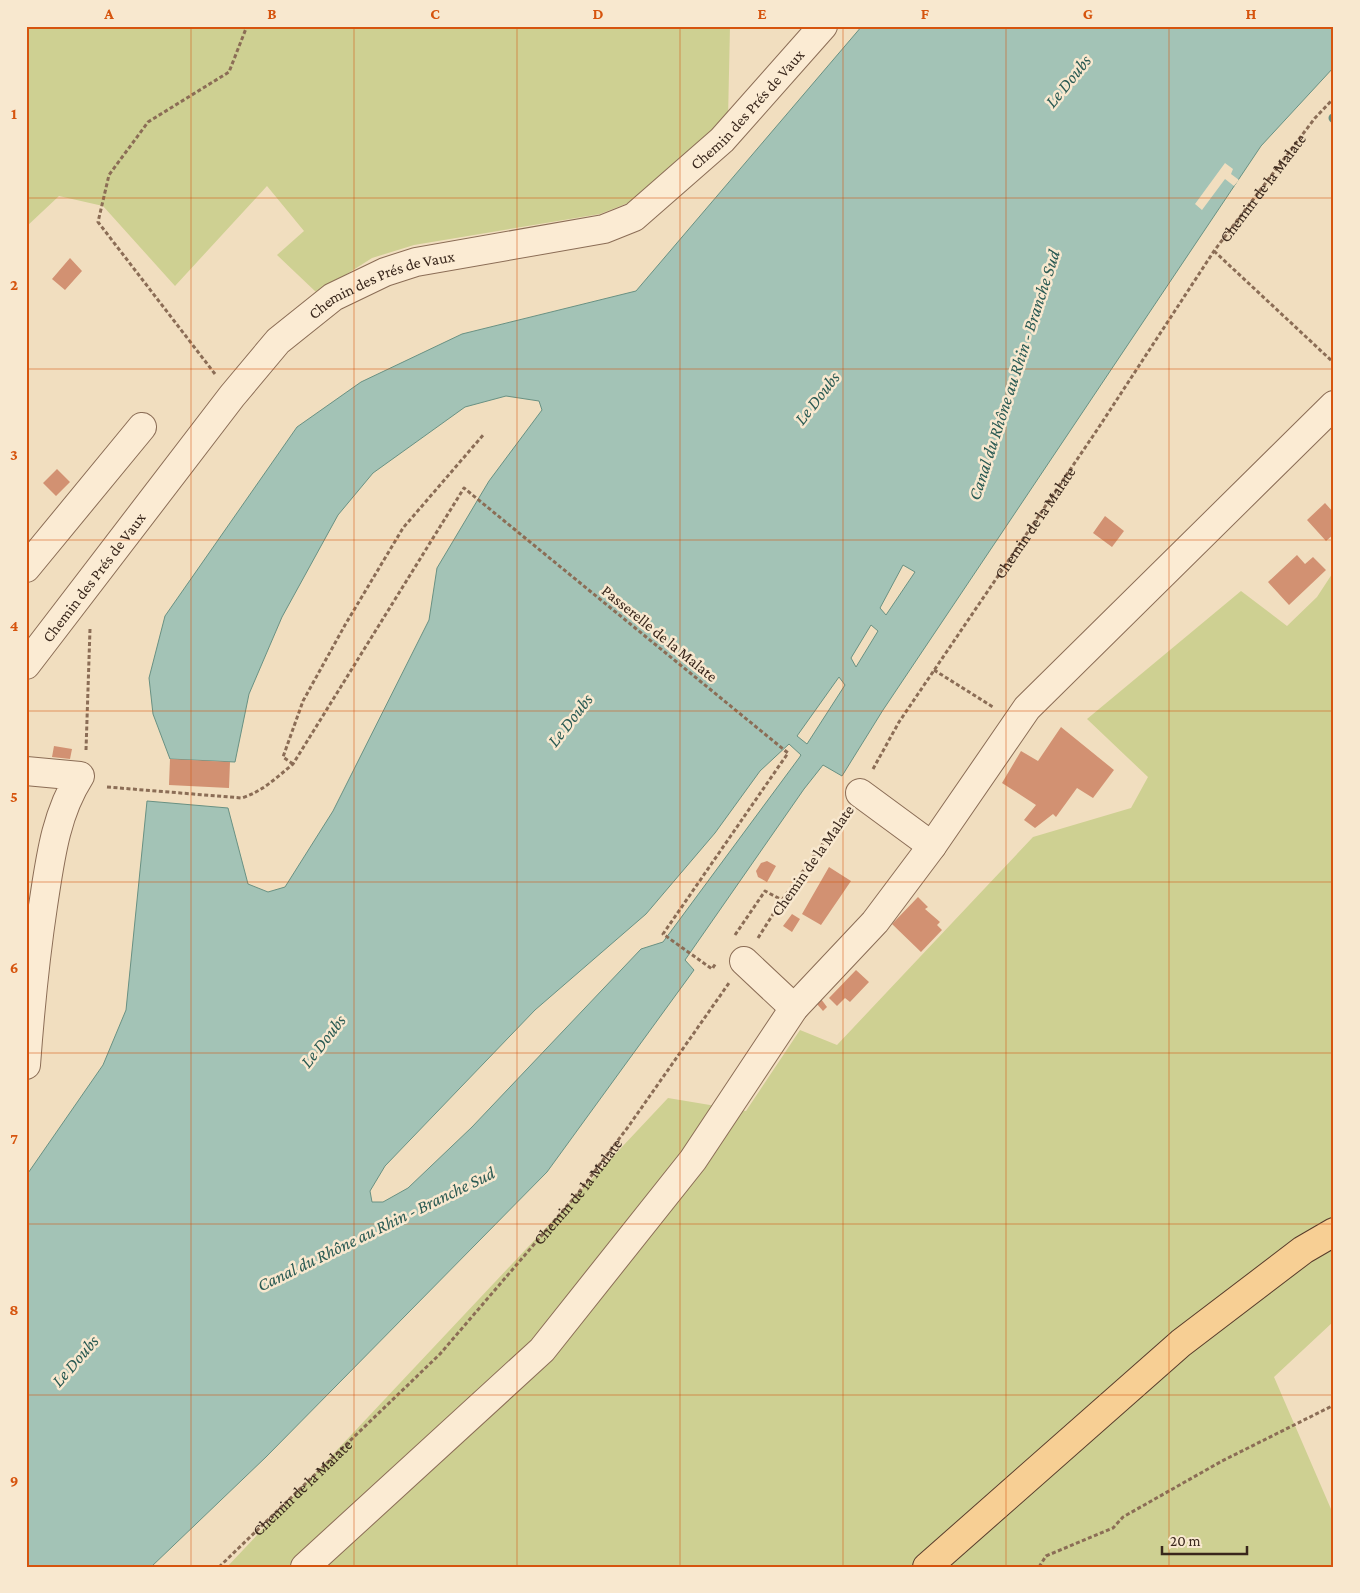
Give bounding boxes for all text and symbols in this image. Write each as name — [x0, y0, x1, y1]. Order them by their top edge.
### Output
text: A — [103, 5, 114, 22]
text: B — [267, 5, 277, 22]
text: C — [430, 5, 440, 22]
text: D — [592, 5, 604, 22]
text: E — [757, 5, 767, 22]
text: F — [921, 5, 930, 22]
text: G — [1083, 5, 1093, 22]
text: H — [1246, 5, 1257, 22]
street label: Chemin des Prés de Vaux — [687, 45, 808, 173]
water label: Le Doubs — [1041, 51, 1095, 111]
text: 1 — [11, 105, 17, 122]
street label: Chemin de la Malate — [1216, 130, 1309, 245]
street label: Chemin des Prés de Vaux — [305, 247, 456, 322]
water label: Canal du Rhône au Rhin - Branche Sud — [964, 247, 1064, 502]
text: 2 — [10, 276, 18, 293]
water label: Le Doubs — [790, 367, 844, 428]
text: 3 — [10, 446, 18, 463]
street label: Chemin de la Malate — [991, 463, 1079, 582]
street label: Chemin des Prés de Vaux — [39, 509, 149, 645]
street label: Passerelle de la Malate — [599, 582, 721, 685]
text: 4 — [10, 617, 19, 634]
water label: Le Doubs — [543, 689, 597, 750]
text: 5 — [10, 788, 18, 805]
street label: Chemin de la Malate — [768, 802, 857, 919]
text: 6 — [10, 959, 18, 976]
water label: Le Doubs — [296, 1010, 350, 1071]
text: 7 — [10, 1130, 18, 1147]
street label: Chemin de la Malate — [530, 1135, 625, 1248]
water label: Canal du Rhône au Rhin - Branche Sud — [254, 1162, 498, 1295]
text: 8 — [9, 1301, 19, 1318]
water label: Le Doubs — [47, 1331, 103, 1391]
street label: Chemin de la Malate — [249, 1436, 355, 1539]
text: 9 — [10, 1472, 18, 1489]
scale bar — [1162, 1523, 1248, 1555]
text: 20 m — [1170, 1533, 1201, 1549]

